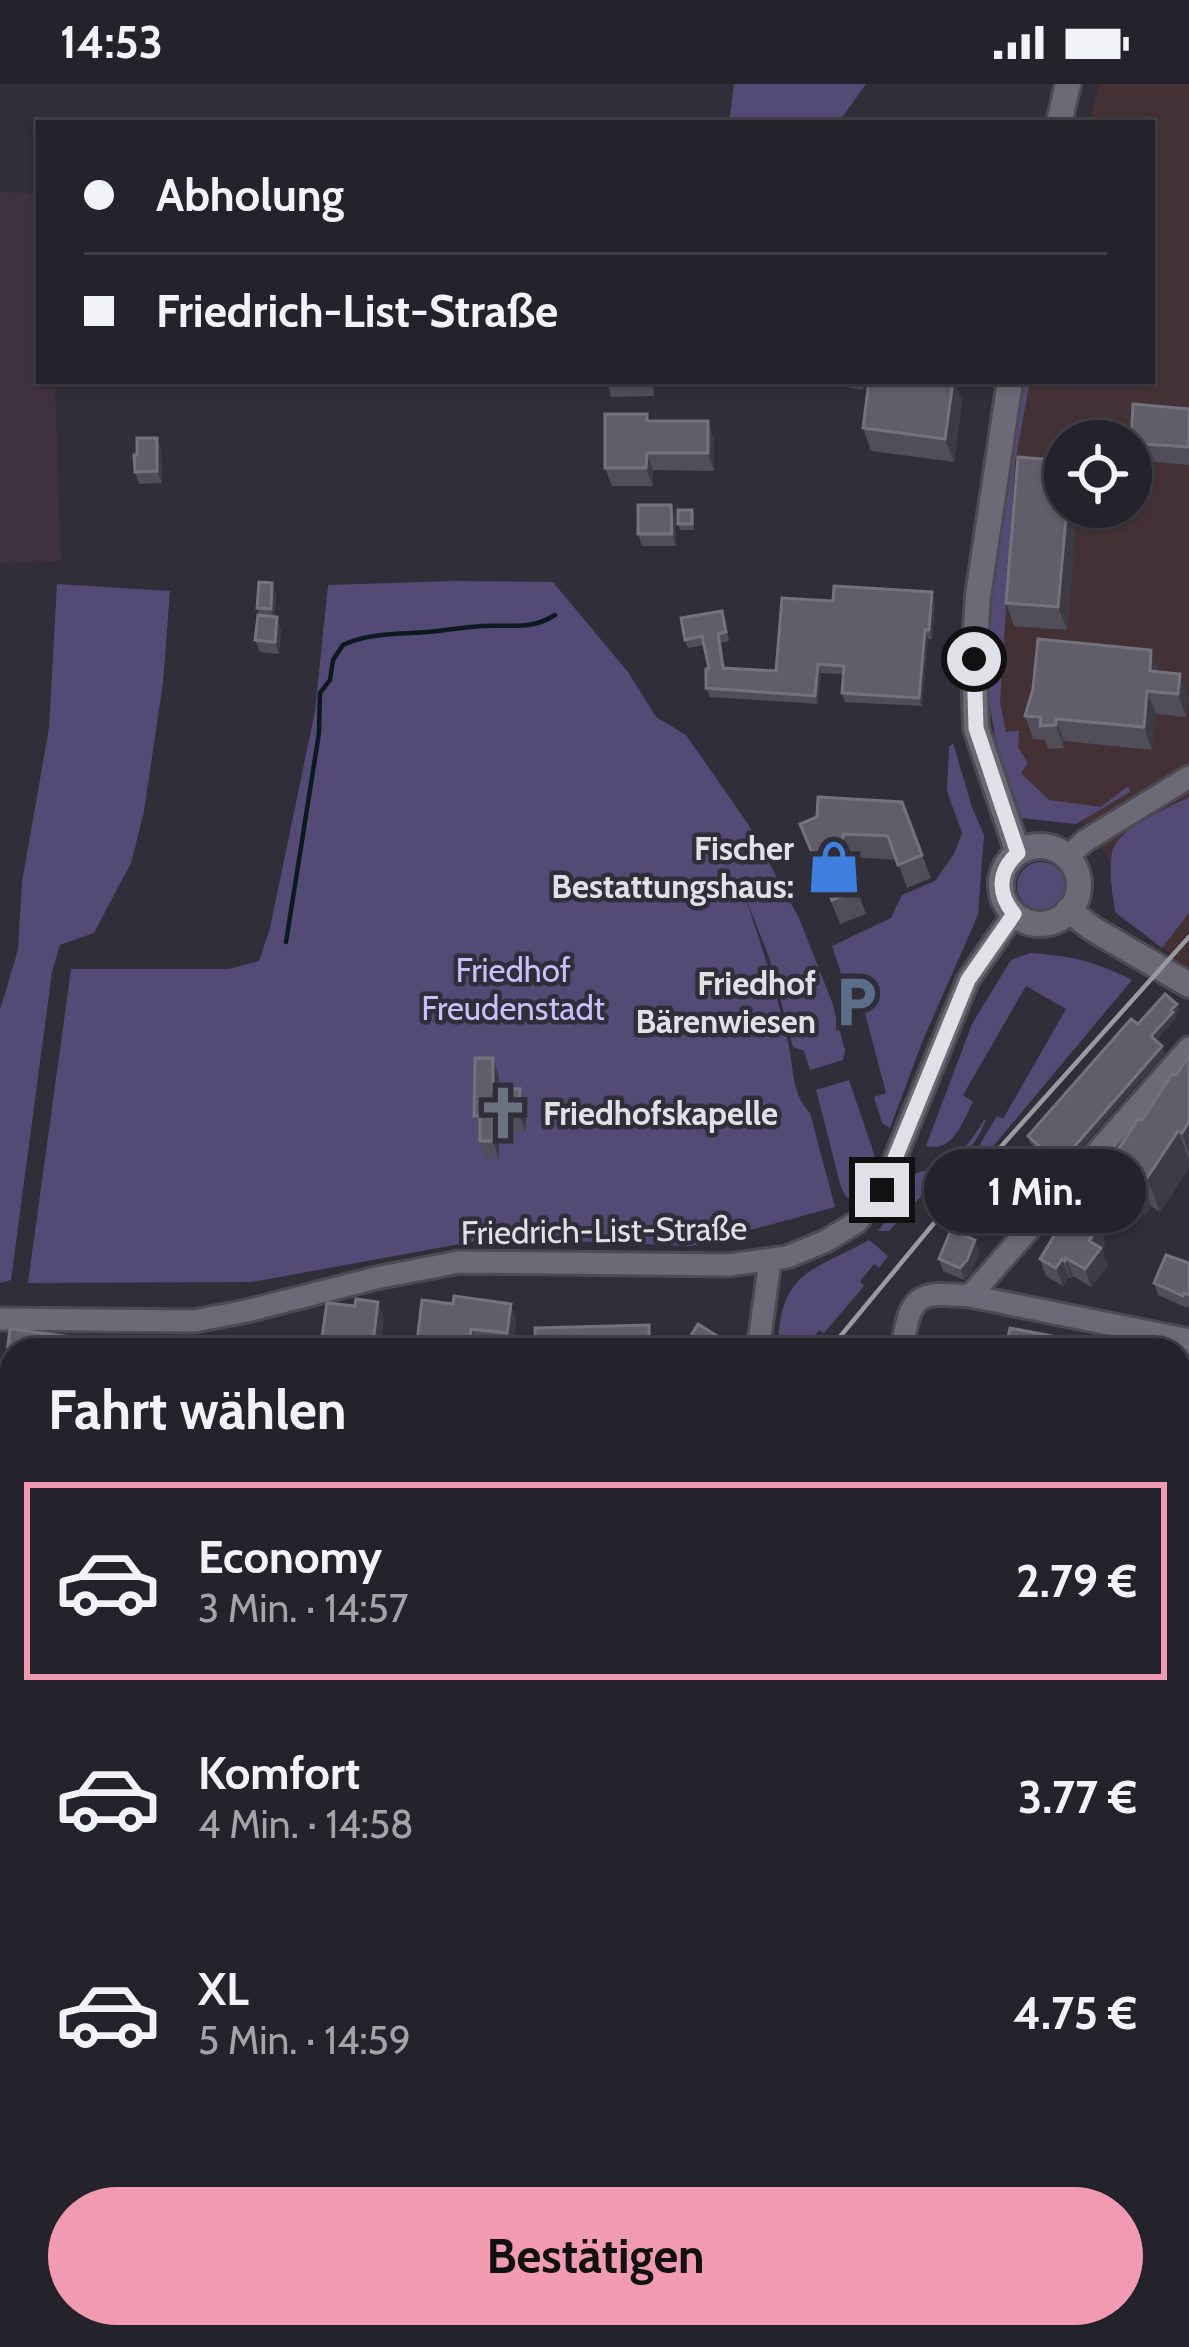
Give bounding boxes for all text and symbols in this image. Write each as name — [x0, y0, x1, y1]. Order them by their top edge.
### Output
text: 14:53 — [60, 15, 163, 69]
text: Abholung — [156, 168, 344, 222]
text: Friedrich-List-Straße — [156, 284, 558, 338]
map controls — [1044, 420, 1152, 528]
button: locate — [1044, 420, 1152, 528]
route start — [947, 632, 1001, 686]
place label: Fischer Bestattungshaus: — [551, 828, 794, 906]
shop icon: Fischer Bestattungshaus: — [805, 838, 863, 896]
park label: Friedhof Freudenstadt — [421, 950, 605, 1028]
place label: Friedhof Bärenwiesen — [635, 963, 816, 1041]
parking icon: Friedhof Bärenwiesen — [827, 973, 885, 1031]
church icon: Friedhofskapelle — [474, 1084, 532, 1142]
place label: Friedhofskapelle — [543, 1093, 778, 1133]
callout: 1 Min. — [924, 1148, 1146, 1232]
route end — [855, 1163, 909, 1217]
text: 1 Min. — [988, 1167, 1082, 1215]
street label: Friedrich-List-Straße — [461, 1208, 747, 1252]
text: Fahrt wählen — [48, 1377, 347, 1443]
icon: car — [54, 1527, 162, 1635]
text: Economy — [198, 1530, 382, 1584]
text: 2.79 € — [1016, 1554, 1137, 1608]
text: 3 Min. · 14:57 — [198, 1584, 408, 1632]
icon: car — [54, 1743, 162, 1851]
text: Komfort — [198, 1746, 360, 1800]
text: 3.77 € — [1018, 1770, 1137, 1824]
text: 4 Min. · 14:58 — [198, 1800, 414, 1848]
icon: car — [54, 1959, 162, 2067]
text: XL — [198, 1962, 249, 2016]
text: 4.75 € — [1013, 1986, 1137, 2040]
text: 5 Min. · 14:59 — [198, 2016, 411, 2064]
button: Bestätigen — [48, 2187, 1143, 2325]

